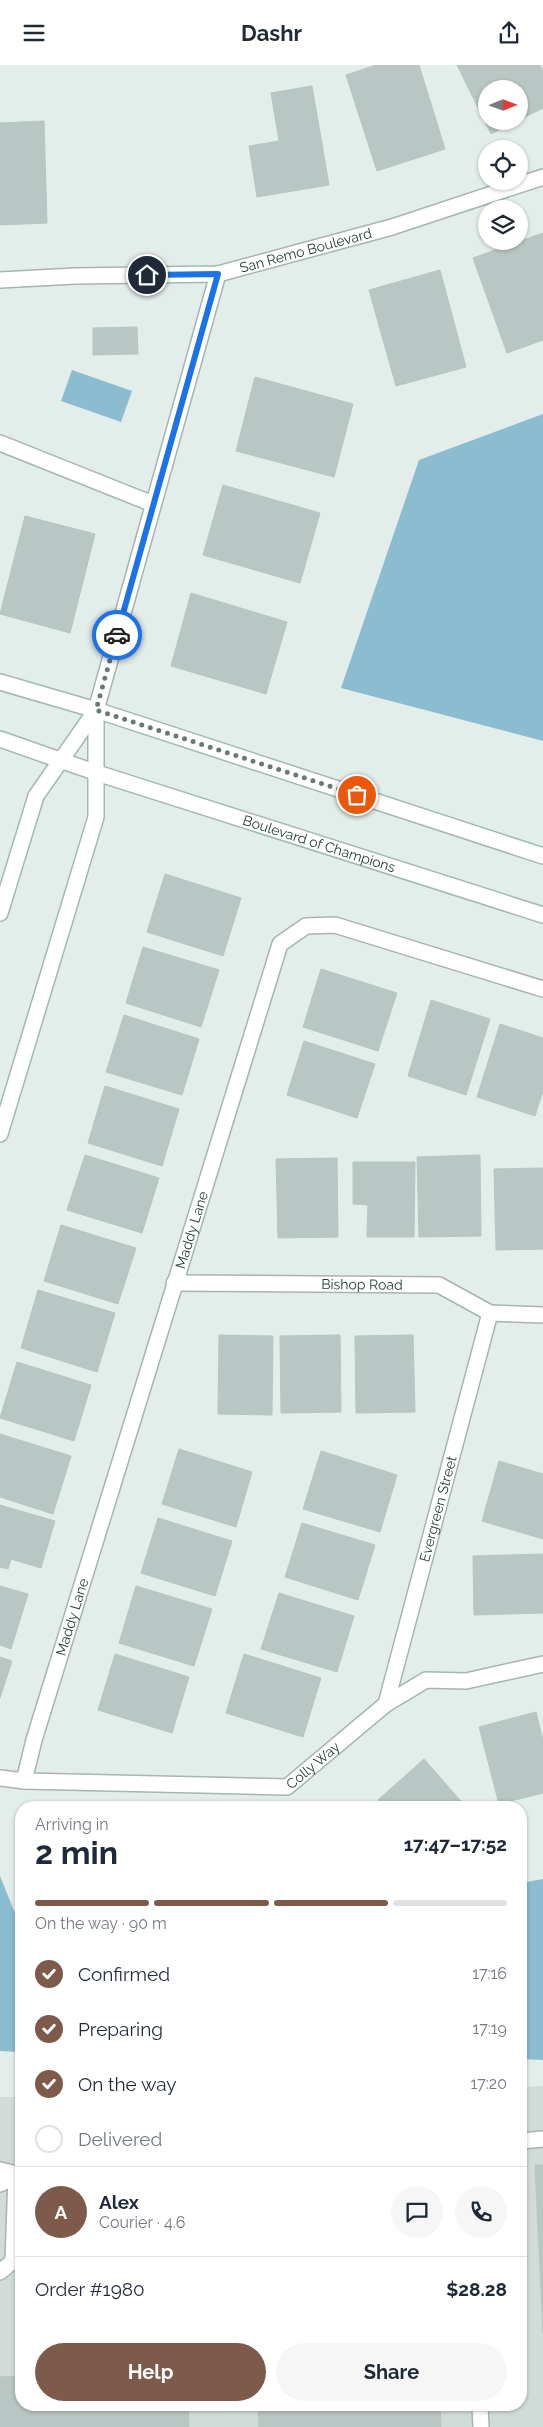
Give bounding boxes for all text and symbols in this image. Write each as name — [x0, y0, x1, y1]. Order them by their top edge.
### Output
icon: menu — [20, 19, 48, 47]
icon: share — [495, 19, 523, 47]
text: Dashr — [241, 20, 302, 46]
north arrow — [478, 80, 528, 130]
map controls — [478, 80, 528, 250]
button: locate — [478, 140, 528, 190]
button: layers — [478, 200, 528, 250]
street label: San Remo Boulevard — [238, 225, 373, 276]
pin — [126, 254, 168, 296]
icon: home — [133, 261, 161, 289]
courier — [92, 610, 142, 660]
icon: car — [103, 621, 131, 649]
pin — [336, 774, 378, 816]
icon: bag — [343, 781, 371, 809]
street label: Boulevard of Champions — [241, 812, 398, 876]
street label: Maddy Lane — [172, 1189, 211, 1271]
street label: Bishop Road — [321, 1276, 403, 1293]
street label: Evergreen Street — [416, 1454, 460, 1563]
street label: Maddy Lane — [53, 1576, 92, 1658]
street label: Colly Way — [283, 1738, 343, 1792]
text: Arriving in — [35, 1815, 109, 1834]
text: 17:47–17:52 — [404, 1833, 507, 1855]
text: 2 min — [35, 1834, 118, 1871]
text: On the way · 90 m — [35, 1914, 167, 1933]
icon: check — [35, 1960, 63, 1988]
text: Confirmed — [78, 1963, 170, 1985]
text: 17:16 — [472, 1964, 507, 1983]
icon: check — [35, 2015, 63, 2043]
text: Preparing — [78, 2018, 163, 2040]
text: 17:19 — [472, 2019, 507, 2038]
icon: check — [35, 2070, 63, 2098]
text: On the way — [78, 2073, 177, 2095]
text: 17:20 — [471, 2074, 507, 2093]
text: Delivered — [78, 2128, 162, 2150]
button: chat — [391, 2186, 443, 2238]
button: phone — [455, 2186, 507, 2238]
text: Alex — [99, 2191, 139, 2213]
text: A — [55, 2201, 67, 2223]
text: Courier · 4.6 — [99, 2213, 185, 2232]
text: Order #1980 — [35, 2278, 145, 2300]
text: $28.28 — [446, 2278, 507, 2300]
button: Help — [35, 2343, 266, 2401]
button: Share — [276, 2343, 507, 2401]

